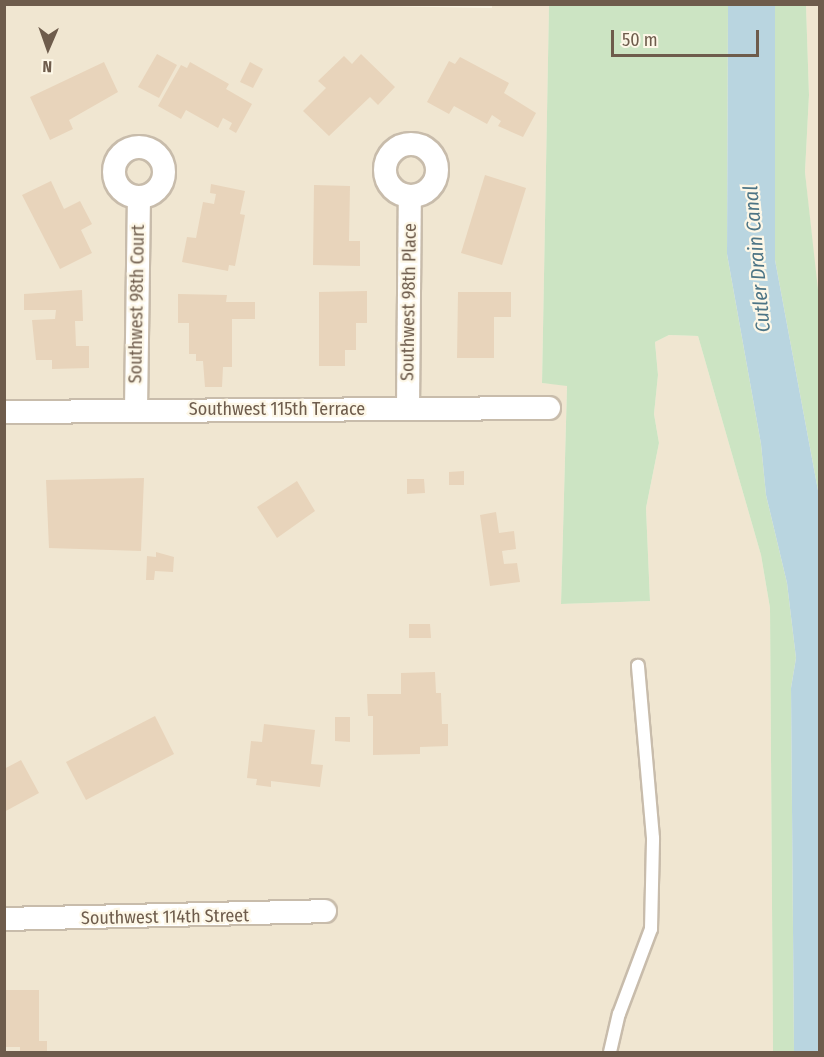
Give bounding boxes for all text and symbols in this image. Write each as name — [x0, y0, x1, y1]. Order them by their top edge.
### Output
north arrow — [18, 18, 78, 78]
scale bar — [614, 18, 762, 56]
text: 50 m — [622, 29, 658, 51]
text: N — [42, 57, 52, 76]
water label: Cutler Drain Canal — [739, 185, 775, 333]
street label: Southwest 98th Place — [397, 223, 421, 381]
street label: Southwest 98th Court — [125, 224, 149, 384]
street label: Southwest 115th Terrace — [189, 398, 365, 420]
street label: Southwest 114th Street — [81, 905, 249, 929]

